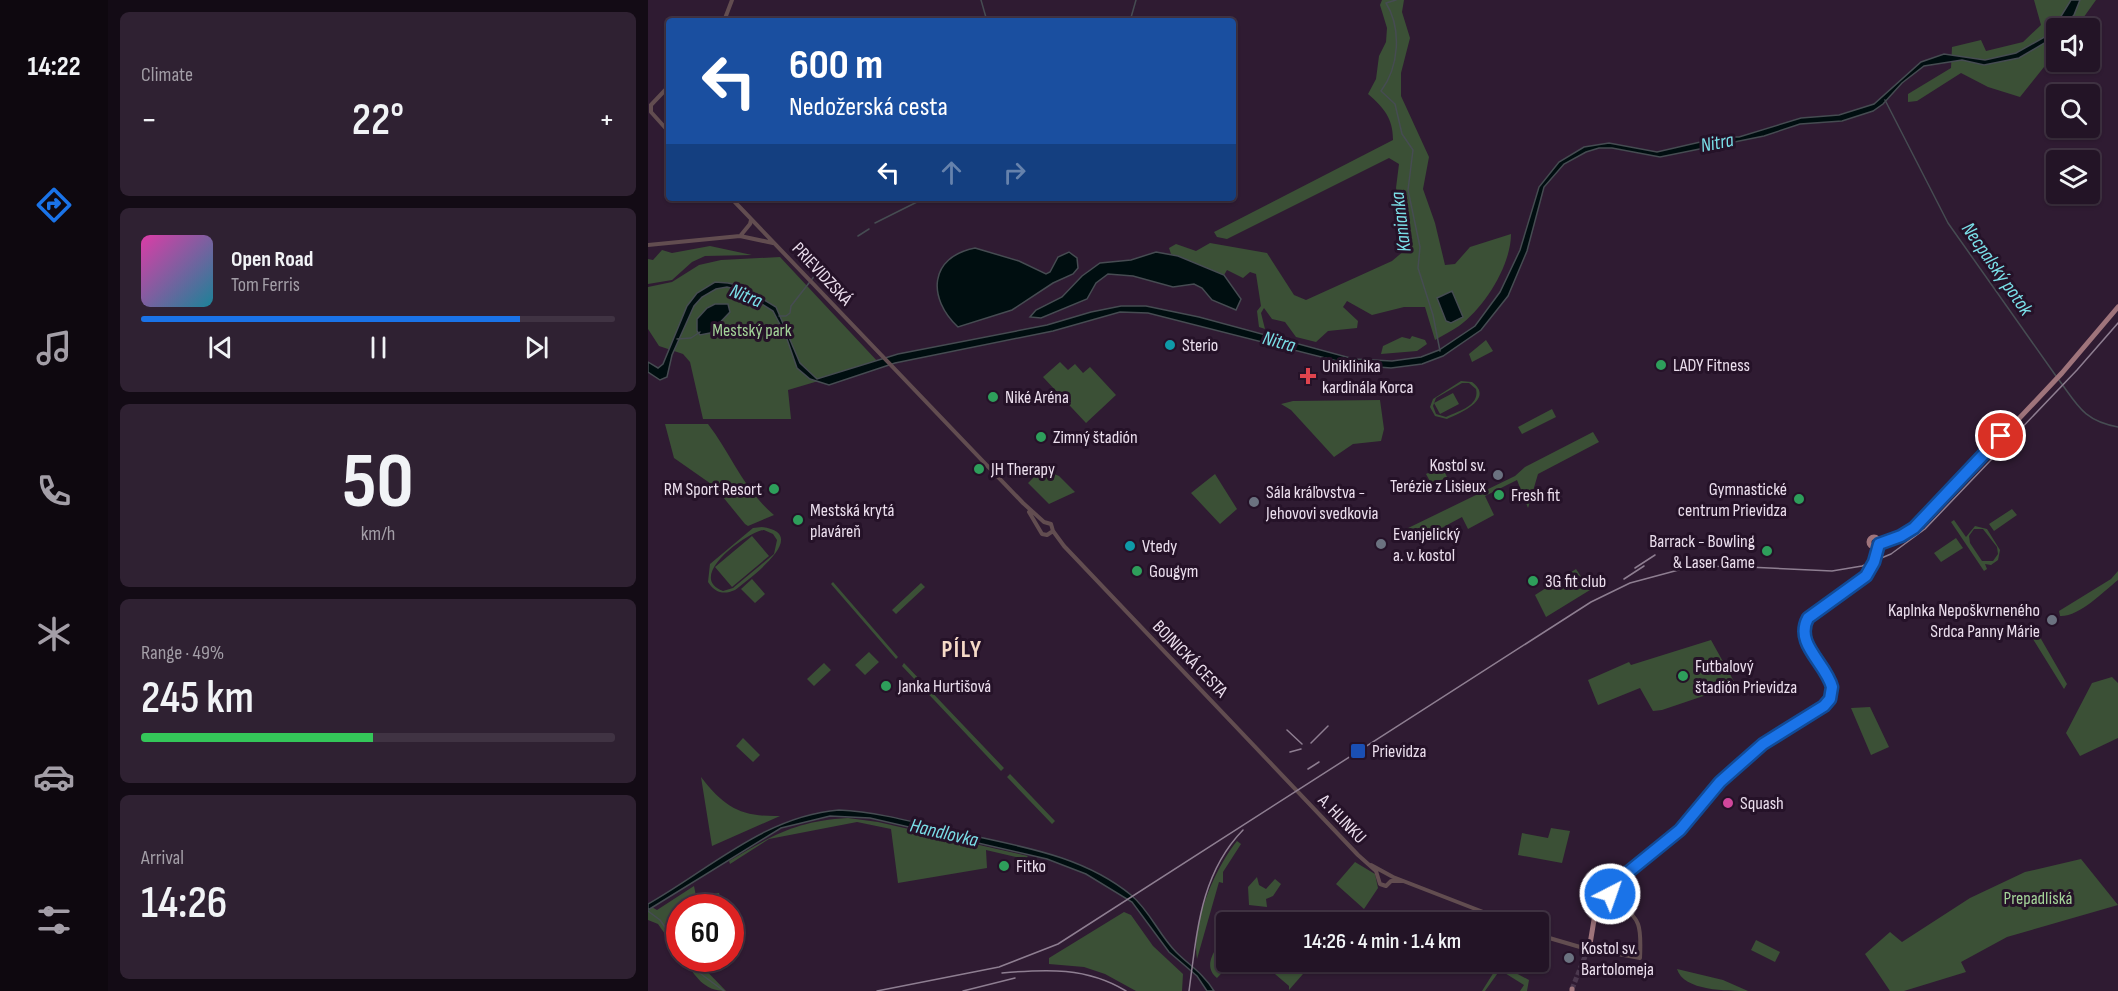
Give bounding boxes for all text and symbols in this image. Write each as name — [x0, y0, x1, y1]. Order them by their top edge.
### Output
map controls — [2046, 18, 2100, 204]
button: sound — [2046, 18, 2100, 72]
text: 600 m — [789, 40, 883, 91]
icon: left — [690, 42, 768, 120]
text: 14:22 — [27, 51, 81, 83]
text: Climate — [141, 63, 193, 87]
button: search — [2046, 84, 2100, 138]
text: Nedožerská cesta — [789, 91, 948, 123]
text: 22° — [352, 93, 404, 148]
text: − — [141, 100, 157, 140]
text: + — [599, 100, 615, 140]
water label: Nitra — [1698, 128, 1736, 158]
button: layers — [2046, 150, 2100, 204]
icon: left — [872, 156, 905, 189]
icon: ahead — [935, 156, 968, 189]
icon: right — [998, 156, 1031, 189]
icon: directions — [33, 184, 75, 226]
water label: Kanianka — [1385, 191, 1417, 253]
water label: Necpalský potok — [1956, 218, 2038, 321]
street label: PRIEVIDZSKÁ — [788, 238, 857, 310]
text: Open Road — [231, 246, 313, 273]
text: Tom Ferris — [231, 273, 300, 297]
water label: Nitra — [726, 279, 766, 313]
park label: Mestský park — [712, 320, 792, 341]
water label: Nitra — [1260, 326, 1298, 358]
icon: music — [33, 327, 75, 369]
icon: previous — [204, 331, 237, 364]
icon: pause — [362, 331, 395, 364]
icon: next — [520, 331, 553, 364]
place label: Sterio — [1182, 335, 1218, 356]
marker: Sterio — [1163, 338, 1177, 352]
place label: LADY Fitness — [1673, 355, 1750, 376]
place label: Uniklinika kardinála Korca — [1322, 356, 1413, 398]
marker: LADY Fitness — [1654, 358, 1668, 372]
marker: Uniklinika kardinála Korca — [1299, 367, 1317, 385]
place label: Niké Aréna — [1005, 387, 1069, 408]
marker: Niké Aréna — [986, 390, 1000, 404]
pin — [1975, 410, 2026, 461]
icon: arrive — [1984, 419, 2017, 452]
place label: Zimný štadión — [1053, 427, 1138, 448]
marker: Zimný štadión — [1034, 430, 1048, 444]
text: 50 — [342, 436, 414, 529]
place label: Kostol sv. Terézie z Lisieux — [1390, 455, 1486, 497]
place label: JH Therapy — [990, 459, 1055, 480]
marker: JH Therapy — [972, 462, 986, 476]
marker: Kostol sv. Terézie z Lisieux — [1491, 468, 1505, 482]
icon: phone — [33, 470, 75, 512]
place label: RM Sport Resort — [664, 479, 763, 500]
place label: Gymnastické centrum Prievidza — [1678, 479, 1787, 521]
marker: RM Sport Resort — [767, 482, 781, 496]
place label: Sála kráľovstva - Jehovovi svedkovia — [1265, 482, 1378, 524]
place label: Fresh fit — [1511, 485, 1561, 506]
marker: Fresh fit — [1492, 488, 1506, 502]
marker: Gymnastické centrum Prievidza — [1792, 492, 1806, 506]
marker: Sála kráľovstva - Jehovovi svedkovia — [1247, 495, 1261, 509]
place label: Mestská krytá plaváreň — [810, 500, 895, 542]
marker: Mestská krytá plaváreň — [791, 513, 805, 527]
text: km/h — [361, 522, 395, 546]
place label: Evanjelický a. v. kostol — [1393, 524, 1460, 566]
place label: Barrack - Bowling & Laser Game — [1649, 531, 1755, 573]
place label: Vtedy — [1142, 536, 1177, 557]
marker: Evanjelický a. v. kostol — [1374, 537, 1388, 551]
marker: Vtedy — [1123, 539, 1137, 553]
marker: Barrack - Bowling & Laser Game — [1760, 544, 1774, 558]
place label: Gougym — [1149, 561, 1198, 582]
marker: Gougym — [1130, 564, 1144, 578]
place label: 3G fit club — [1545, 571, 1606, 592]
marker: 3G fit club — [1526, 574, 1540, 588]
place label: Kaplnka Nepoškvrneného Srdca Panny Márie — [1888, 600, 2040, 642]
icon: climate — [33, 613, 75, 655]
marker: Kaplnka Nepoškvrneného Srdca Panny Márie — [2045, 613, 2059, 627]
street label: BOJNICKÁ CESTA — [1148, 616, 1232, 702]
district label: PÍLY — [941, 635, 983, 664]
text: Range · 49% — [141, 641, 224, 665]
place label: Futbalový štadión Prievidza — [1695, 656, 1797, 698]
marker: Futbalový štadión Prievidza — [1676, 669, 1690, 683]
text: 245 km — [141, 671, 254, 726]
place label: Janka Hurtišová — [897, 676, 991, 697]
marker: Janka Hurtišová — [879, 679, 893, 693]
place label: Prievidza — [1372, 741, 1427, 762]
marker: Prievidza — [1349, 742, 1367, 760]
icon: car — [33, 756, 75, 798]
street label: A. HLINKU — [1313, 789, 1370, 848]
place label: Squash — [1740, 793, 1784, 814]
marker: Squash — [1721, 796, 1735, 810]
water label: Handlovka — [908, 814, 980, 852]
text: Arrival — [141, 846, 184, 870]
place label: Fitko — [1016, 856, 1046, 877]
marker: Fitko — [997, 859, 1011, 873]
position arrow — [1578, 862, 1642, 926]
text: 14:26 — [141, 876, 227, 931]
park label: Prepadliská — [2004, 888, 2073, 909]
speed limit sign: 60 — [666, 894, 744, 972]
icon: filters — [33, 899, 75, 941]
text: 14:26 · 4 min · 1.4 km — [1304, 928, 1461, 955]
place label: Kostol sv. Bartolomeja — [1581, 938, 1654, 980]
marker: Kostol sv. Bartolomeja — [1562, 951, 1576, 965]

